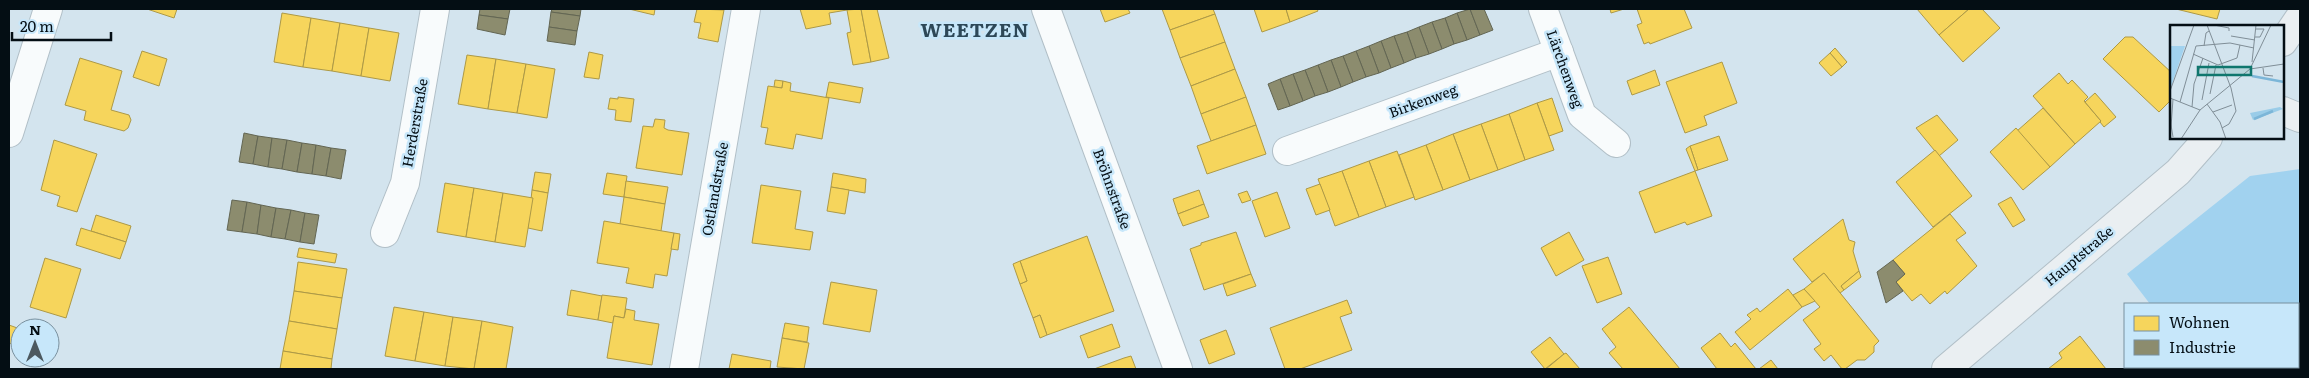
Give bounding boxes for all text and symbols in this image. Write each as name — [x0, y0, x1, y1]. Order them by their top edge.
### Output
scale bar — [12, 10, 111, 42]
text: 20 m — [20, 14, 54, 37]
district label: WEETZEN — [921, 15, 1029, 43]
inset map — [2170, 25, 2284, 139]
street label: Lärchenweg — [1543, 27, 1589, 111]
street label: Herderstraße — [396, 77, 432, 169]
street label: Birkenweg — [1386, 78, 1460, 122]
street label: Ostlandstraße — [696, 140, 732, 237]
street label: Bröhnstraße — [1089, 146, 1137, 232]
street label: Hauptstraße — [2040, 221, 2117, 290]
legend — [2124, 303, 2299, 368]
text: Wohnen — [2169, 310, 2230, 333]
north arrow — [10, 318, 60, 368]
text: N — [29, 319, 41, 339]
text: Industrie — [2169, 335, 2236, 358]

